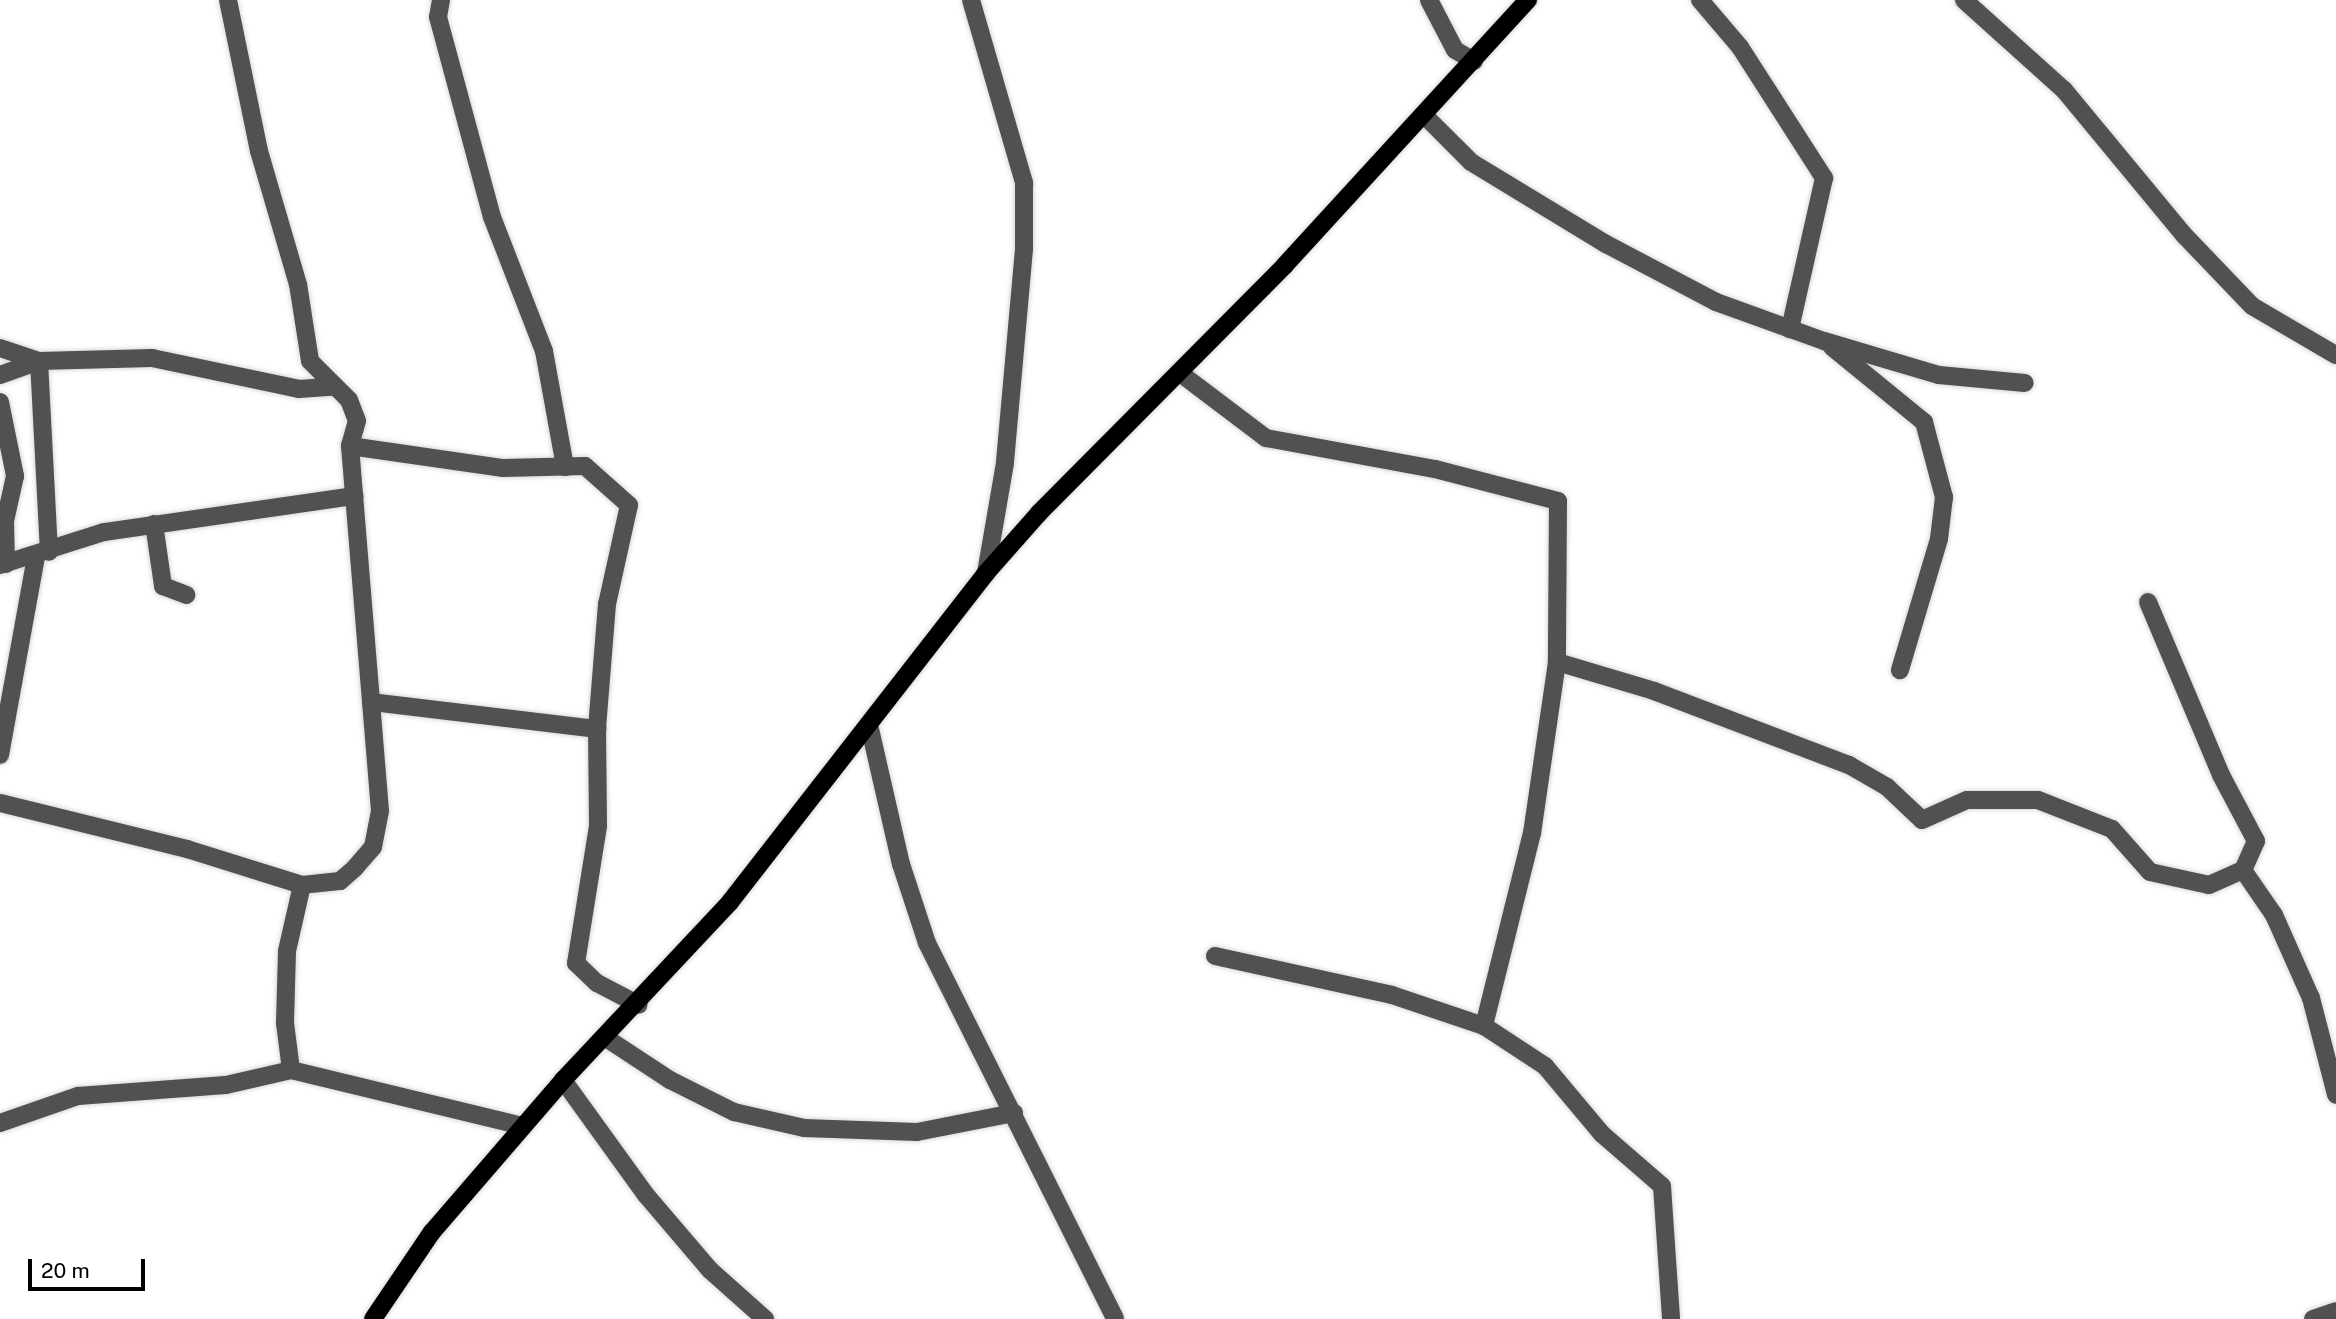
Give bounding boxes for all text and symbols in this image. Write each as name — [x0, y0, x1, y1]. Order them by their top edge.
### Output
scale bar — [32, 1246, 149, 1290]
text: 20 m — [41, 1258, 90, 1283]

